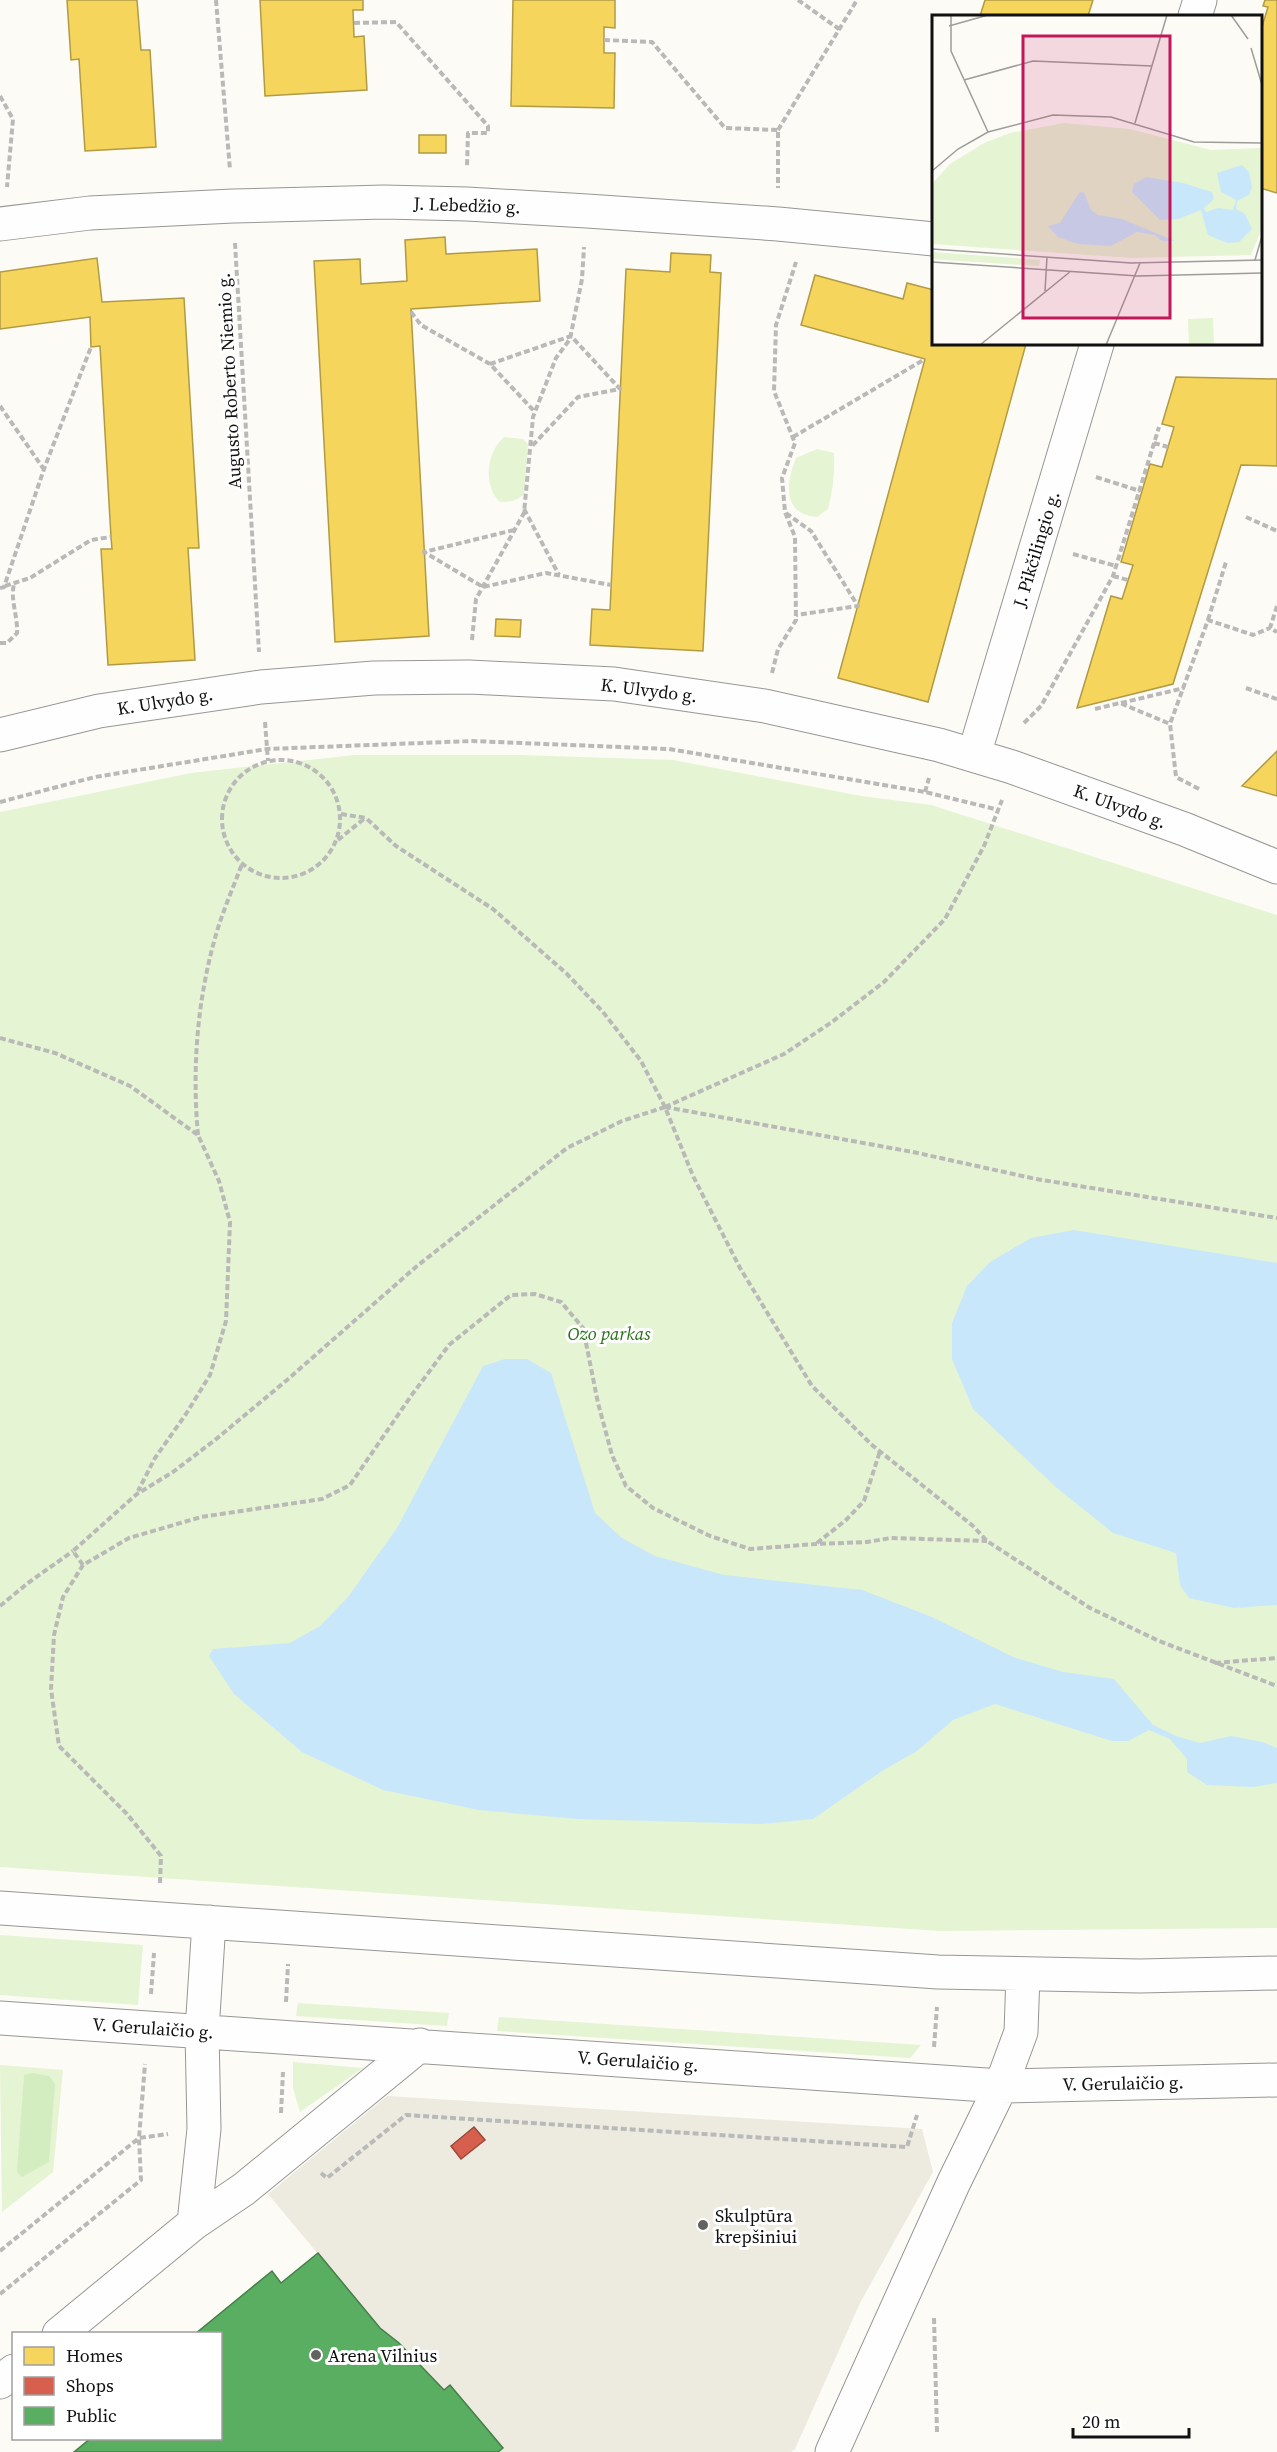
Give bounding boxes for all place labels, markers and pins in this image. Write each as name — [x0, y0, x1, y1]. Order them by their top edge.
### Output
place label: Skulptūra krepšiniui — [715, 2203, 797, 2249]
marker: Skulptūra krepšiniui — [696, 2218, 710, 2232]
place label: Arena Vilnius — [328, 2343, 437, 2368]
marker: Arena Vilnius — [309, 2348, 323, 2362]

